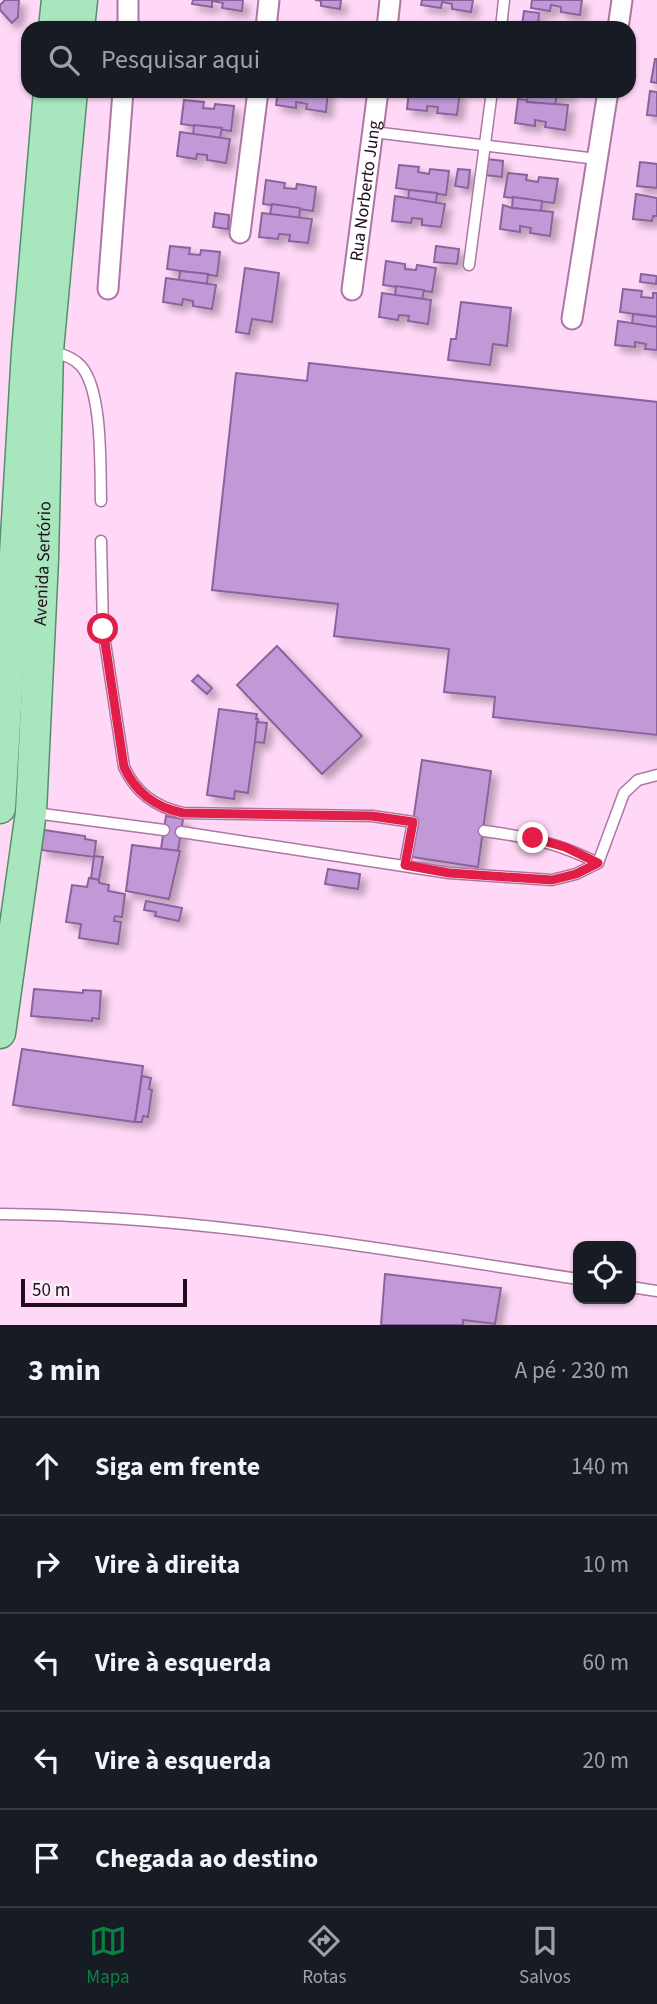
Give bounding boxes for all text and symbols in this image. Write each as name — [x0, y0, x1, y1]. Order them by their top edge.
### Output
search box — [21, 21, 636, 98]
icon: search — [45, 41, 83, 79]
text: Pesquisar aqui — [101, 41, 260, 78]
street label: Rua Norberto Jung — [343, 119, 387, 263]
street label: Avenida Sertório — [27, 501, 57, 626]
route start — [87, 613, 118, 644]
route end — [517, 822, 548, 853]
map controls — [573, 1241, 636, 1304]
button: locate — [573, 1241, 636, 1304]
scale bar — [21, 1276, 187, 1308]
text: 50 m — [32, 1277, 70, 1304]
text: 3 min — [28, 1349, 101, 1392]
text: A pé · 230 m — [515, 1354, 629, 1387]
icon: ahead — [28, 1447, 66, 1485]
text: Siga em frente — [95, 1448, 260, 1485]
text: 140 m — [571, 1450, 629, 1483]
icon: right — [28, 1545, 66, 1583]
text: Vire à direita — [95, 1546, 240, 1583]
text: 10 m — [582, 1548, 629, 1581]
icon: left — [28, 1643, 66, 1681]
text: Vire à esquerda — [95, 1644, 271, 1681]
text: 60 m — [582, 1646, 629, 1679]
icon: left — [28, 1741, 66, 1779]
text: Vire à esquerda — [95, 1742, 271, 1779]
text: 20 m — [582, 1744, 629, 1777]
icon: arrive — [28, 1839, 66, 1877]
text: Chegada ao destino — [95, 1840, 318, 1877]
tab: Mapa — [86, 1922, 130, 1991]
tab: Rotas — [302, 1922, 346, 1991]
tab: Salvos — [519, 1922, 571, 1991]

